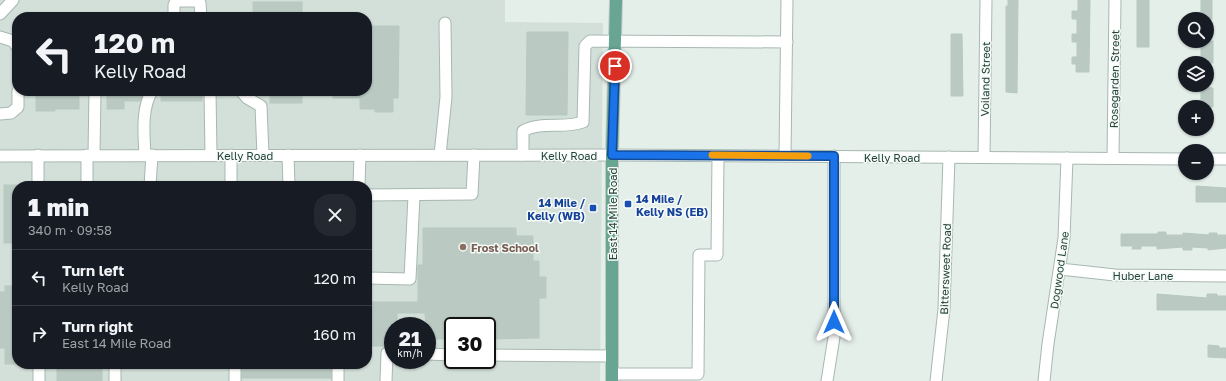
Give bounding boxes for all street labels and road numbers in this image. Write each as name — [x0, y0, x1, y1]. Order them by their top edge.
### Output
street label: Rosegarden Street — [1107, 30, 1121, 128]
street label: Voiland Street — [978, 41, 992, 117]
street label: Kelly Road — [217, 149, 273, 162]
street label: Kelly Road — [541, 149, 597, 162]
street label: Kelly Road — [864, 151, 920, 164]
street label: East 14 Mile Road — [606, 168, 619, 260]
street label: Bittersweet Road — [937, 223, 953, 315]
street label: Dogwood Lane — [1047, 230, 1071, 310]
street label: Huber Lane — [1113, 269, 1173, 282]

